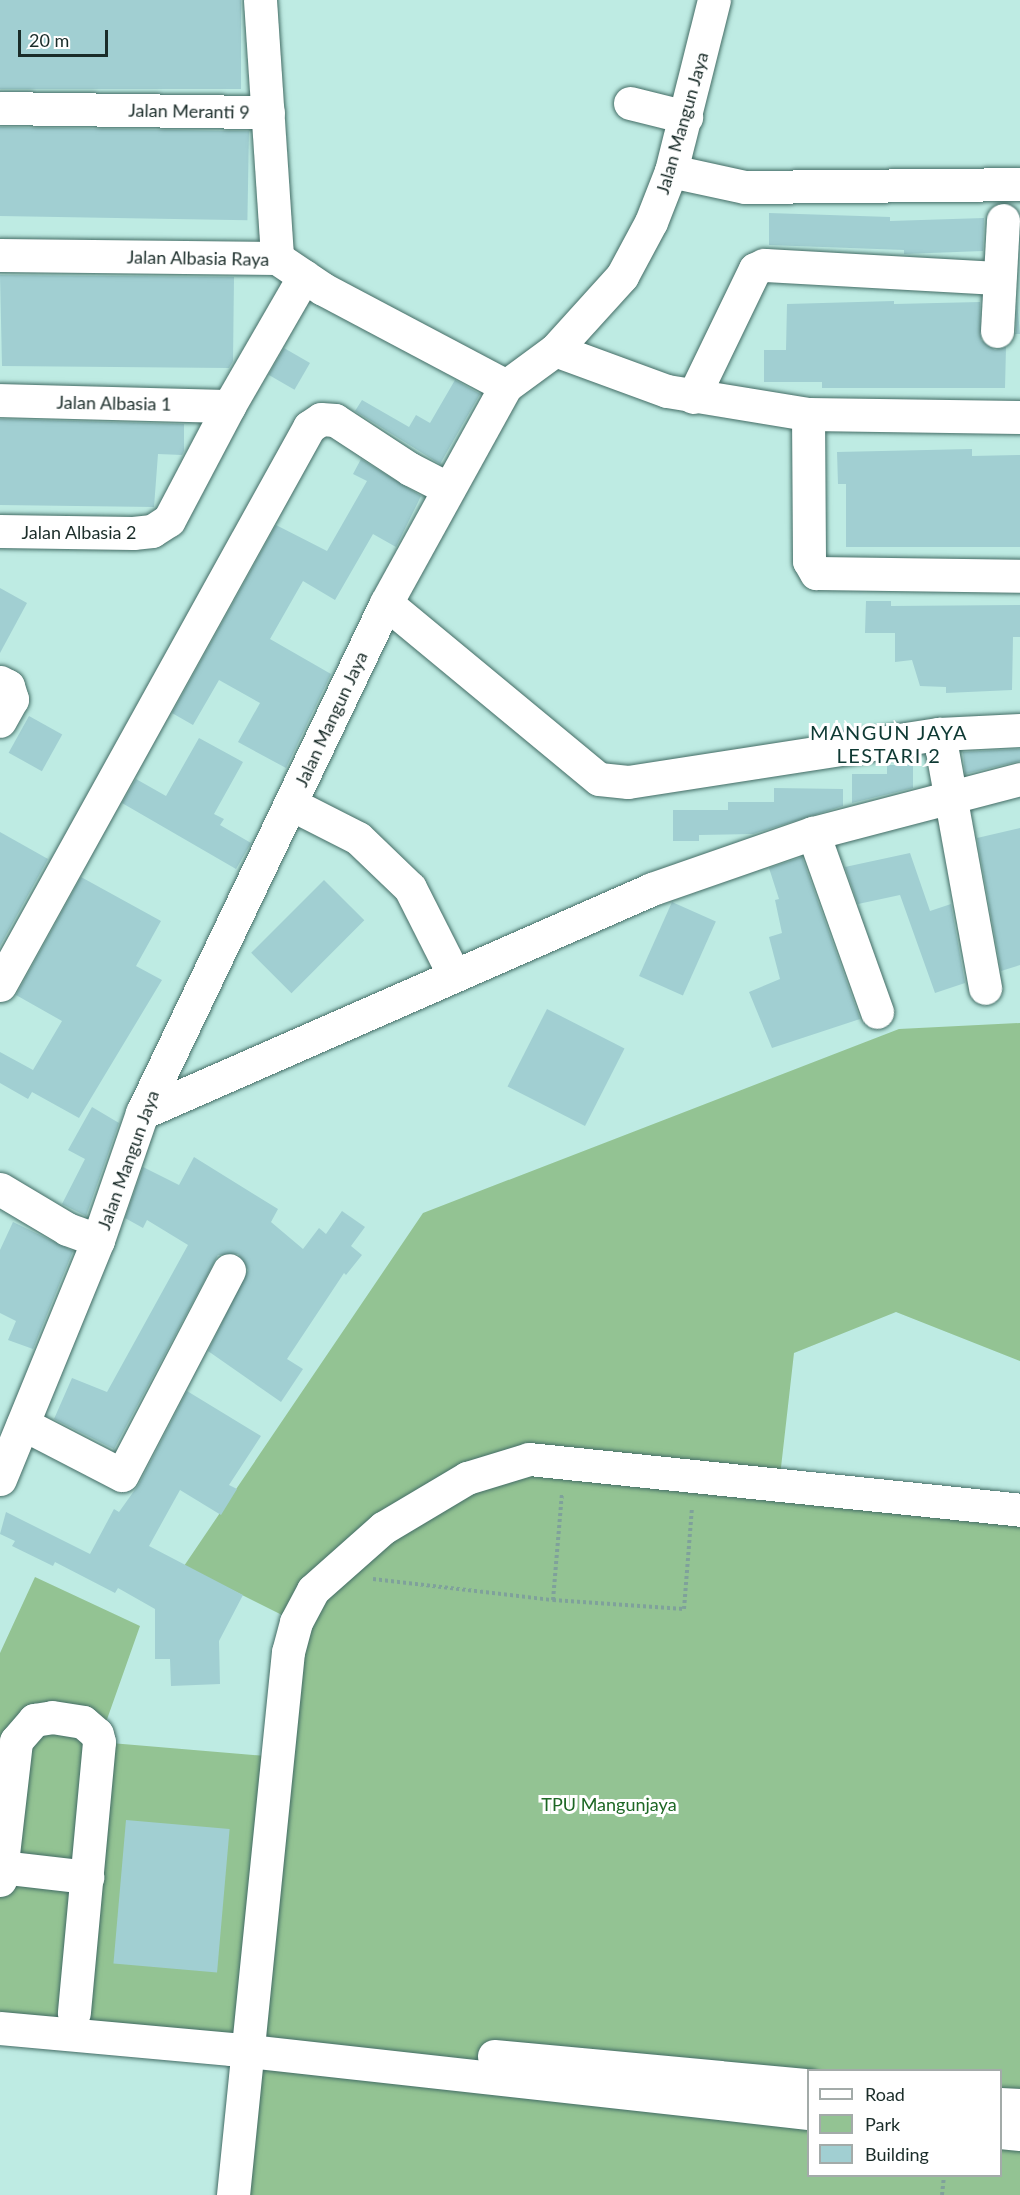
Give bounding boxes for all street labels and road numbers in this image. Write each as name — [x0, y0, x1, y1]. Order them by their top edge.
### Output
street label: Jalan Mangun Jaya — [651, 49, 713, 197]
street label: Jalan Meranti 9 — [128, 99, 250, 123]
street label: Jalan Albasia Raya — [126, 246, 270, 270]
street label: Jalan Albasia 1 — [56, 391, 172, 415]
street label: Jalan Albasia 2 — [21, 521, 137, 543]
street label: Jalan Mangun Jaya — [290, 648, 372, 790]
street label: Jalan Mangun Jaya — [93, 1087, 163, 1233]

